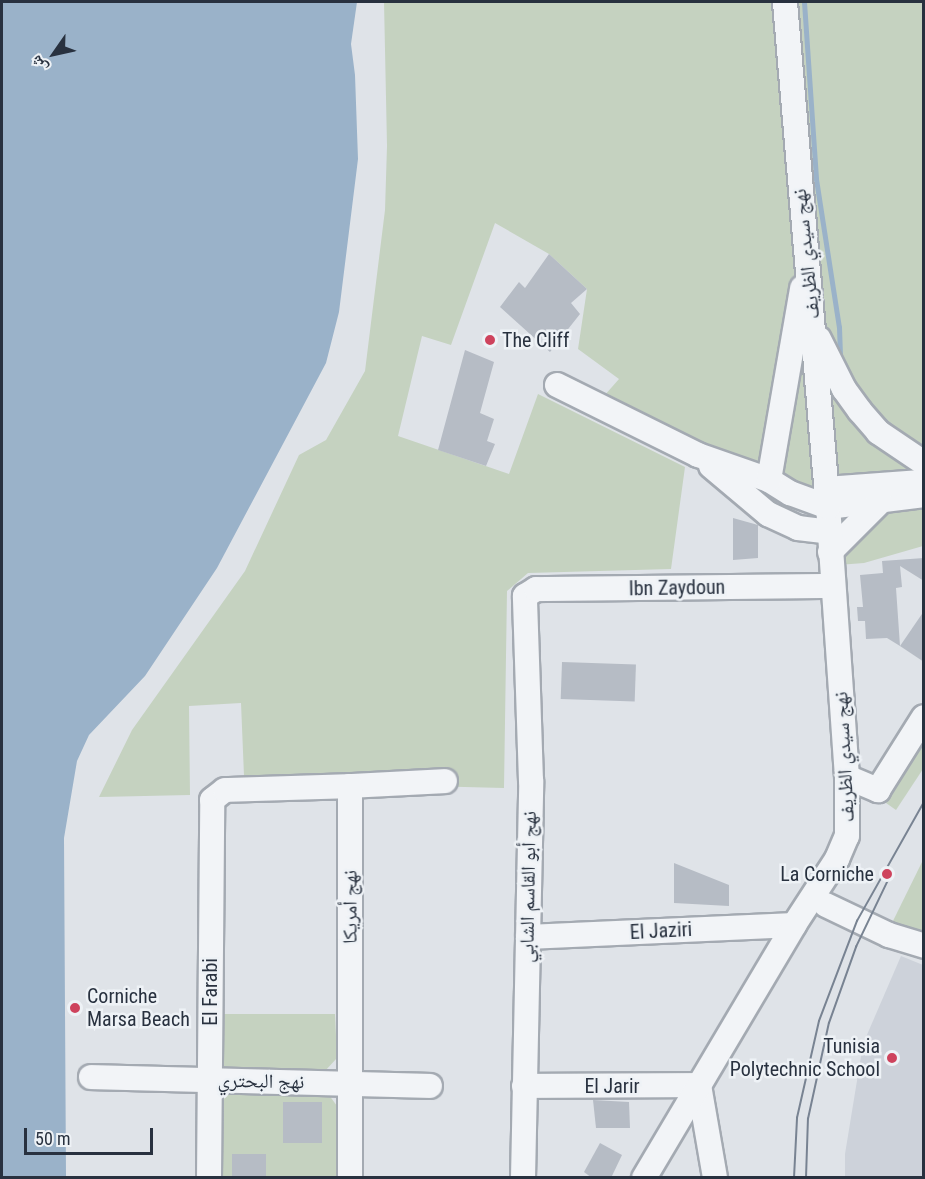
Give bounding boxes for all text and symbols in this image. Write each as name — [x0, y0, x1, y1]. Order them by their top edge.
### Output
north arrow — [24, 24, 84, 84]
text: ش — [26, 52, 51, 77]
street label: نهج سيدي الظريف — [787, 188, 825, 320]
place label: The Cliff — [502, 328, 569, 352]
marker: The Cliff — [483, 333, 497, 347]
street label: Ibn Zaydoun — [629, 575, 725, 601]
street label: نهج سيدي الظريف — [829, 691, 859, 823]
street label: نهج أبو القاسم الشابي — [515, 811, 541, 963]
place label: La Corniche — [780, 862, 874, 886]
marker: La Corniche — [878, 865, 896, 883]
street label: نهج أمريكا — [338, 870, 362, 944]
street label: El Jaziri — [629, 917, 693, 945]
street label: El Farabi — [198, 958, 222, 1026]
place label: Corniche Marsa Beach — [87, 984, 190, 1031]
marker: Corniche Marsa Beach — [68, 1001, 82, 1015]
place label: Tunisia Polytechnic School — [730, 1034, 880, 1081]
marker: Tunisia Polytechnic School — [885, 1051, 899, 1065]
street label: نهج البحتري — [217, 1068, 305, 1094]
street label: El Jarir — [584, 1074, 640, 1098]
scale bar — [27, 1116, 156, 1154]
text: 50 m — [35, 1128, 70, 1149]

